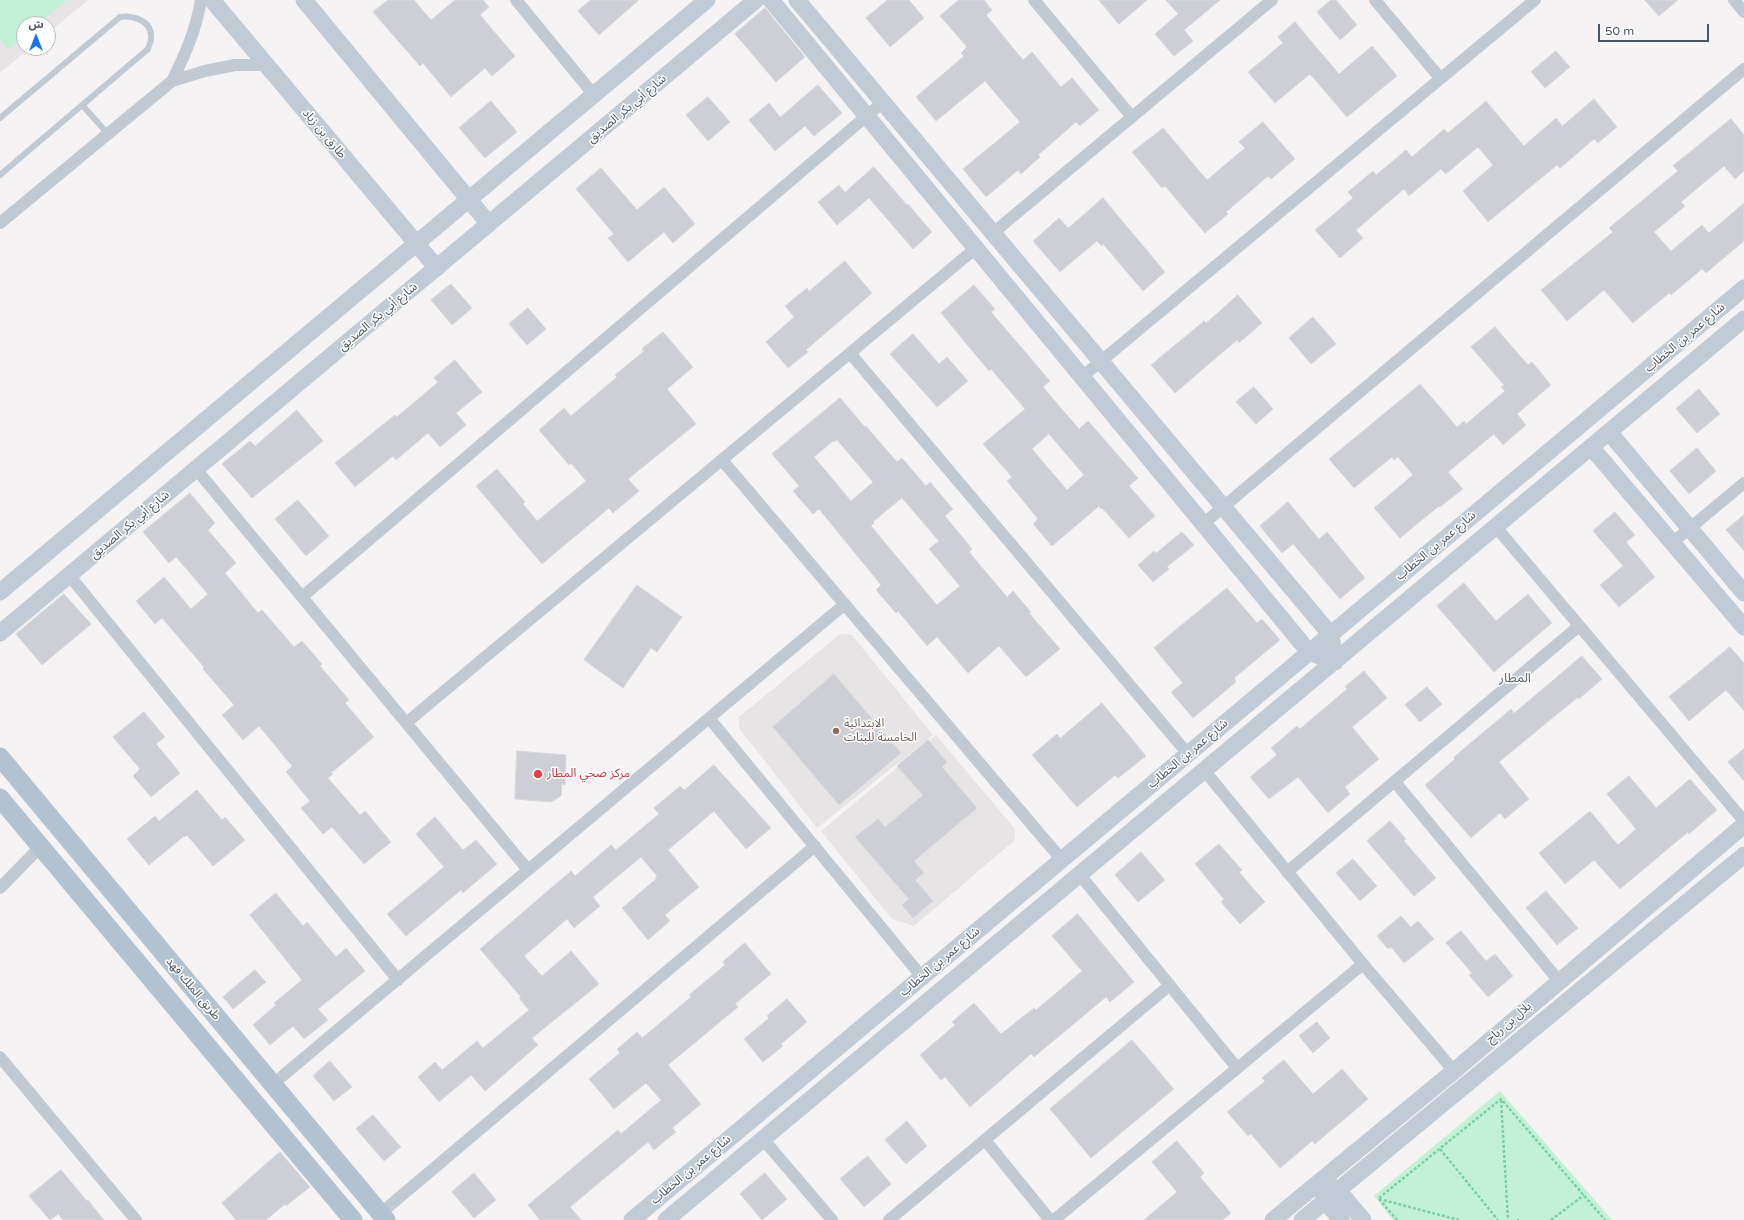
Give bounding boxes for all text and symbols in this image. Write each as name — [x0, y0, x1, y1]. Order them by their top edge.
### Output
north arrow — [16, 16, 56, 56]
scale bar — [1600, 16, 1711, 42]
text: ش — [28, 18, 44, 31]
text: 50 m — [1605, 24, 1634, 38]
street label: شارع أبي بكر الصديق — [585, 72, 669, 146]
street label: طارق بن زياد — [299, 106, 349, 162]
street label: شارع أبي بكر الصديق — [336, 280, 420, 354]
street label: شارع عمر بن الخطاب — [1642, 300, 1728, 376]
street label: شارع أبي بكر الصديق — [88, 488, 172, 562]
street label: شارع عمر بن الخطاب — [1393, 508, 1479, 584]
district label: المطار — [1499, 671, 1531, 687]
street label: شارع عمر بن الخطاب — [1145, 716, 1231, 792]
place label: الابتدائية الخامسة للبنات — [844, 717, 917, 745]
marker: الابتدائية الخامسة للبنات — [831, 726, 841, 736]
place label: مركز صحي المطار — [547, 767, 630, 781]
marker: مركز صحي المطار — [532, 768, 544, 780]
street label: شارع عمر بن الخطاب — [897, 924, 983, 1000]
street label: طريق الملك فهد — [163, 955, 223, 1023]
street label: بلال بن رباح — [1483, 999, 1535, 1047]
street label: شارع عمر بن الخطاب — [648, 1132, 734, 1208]

